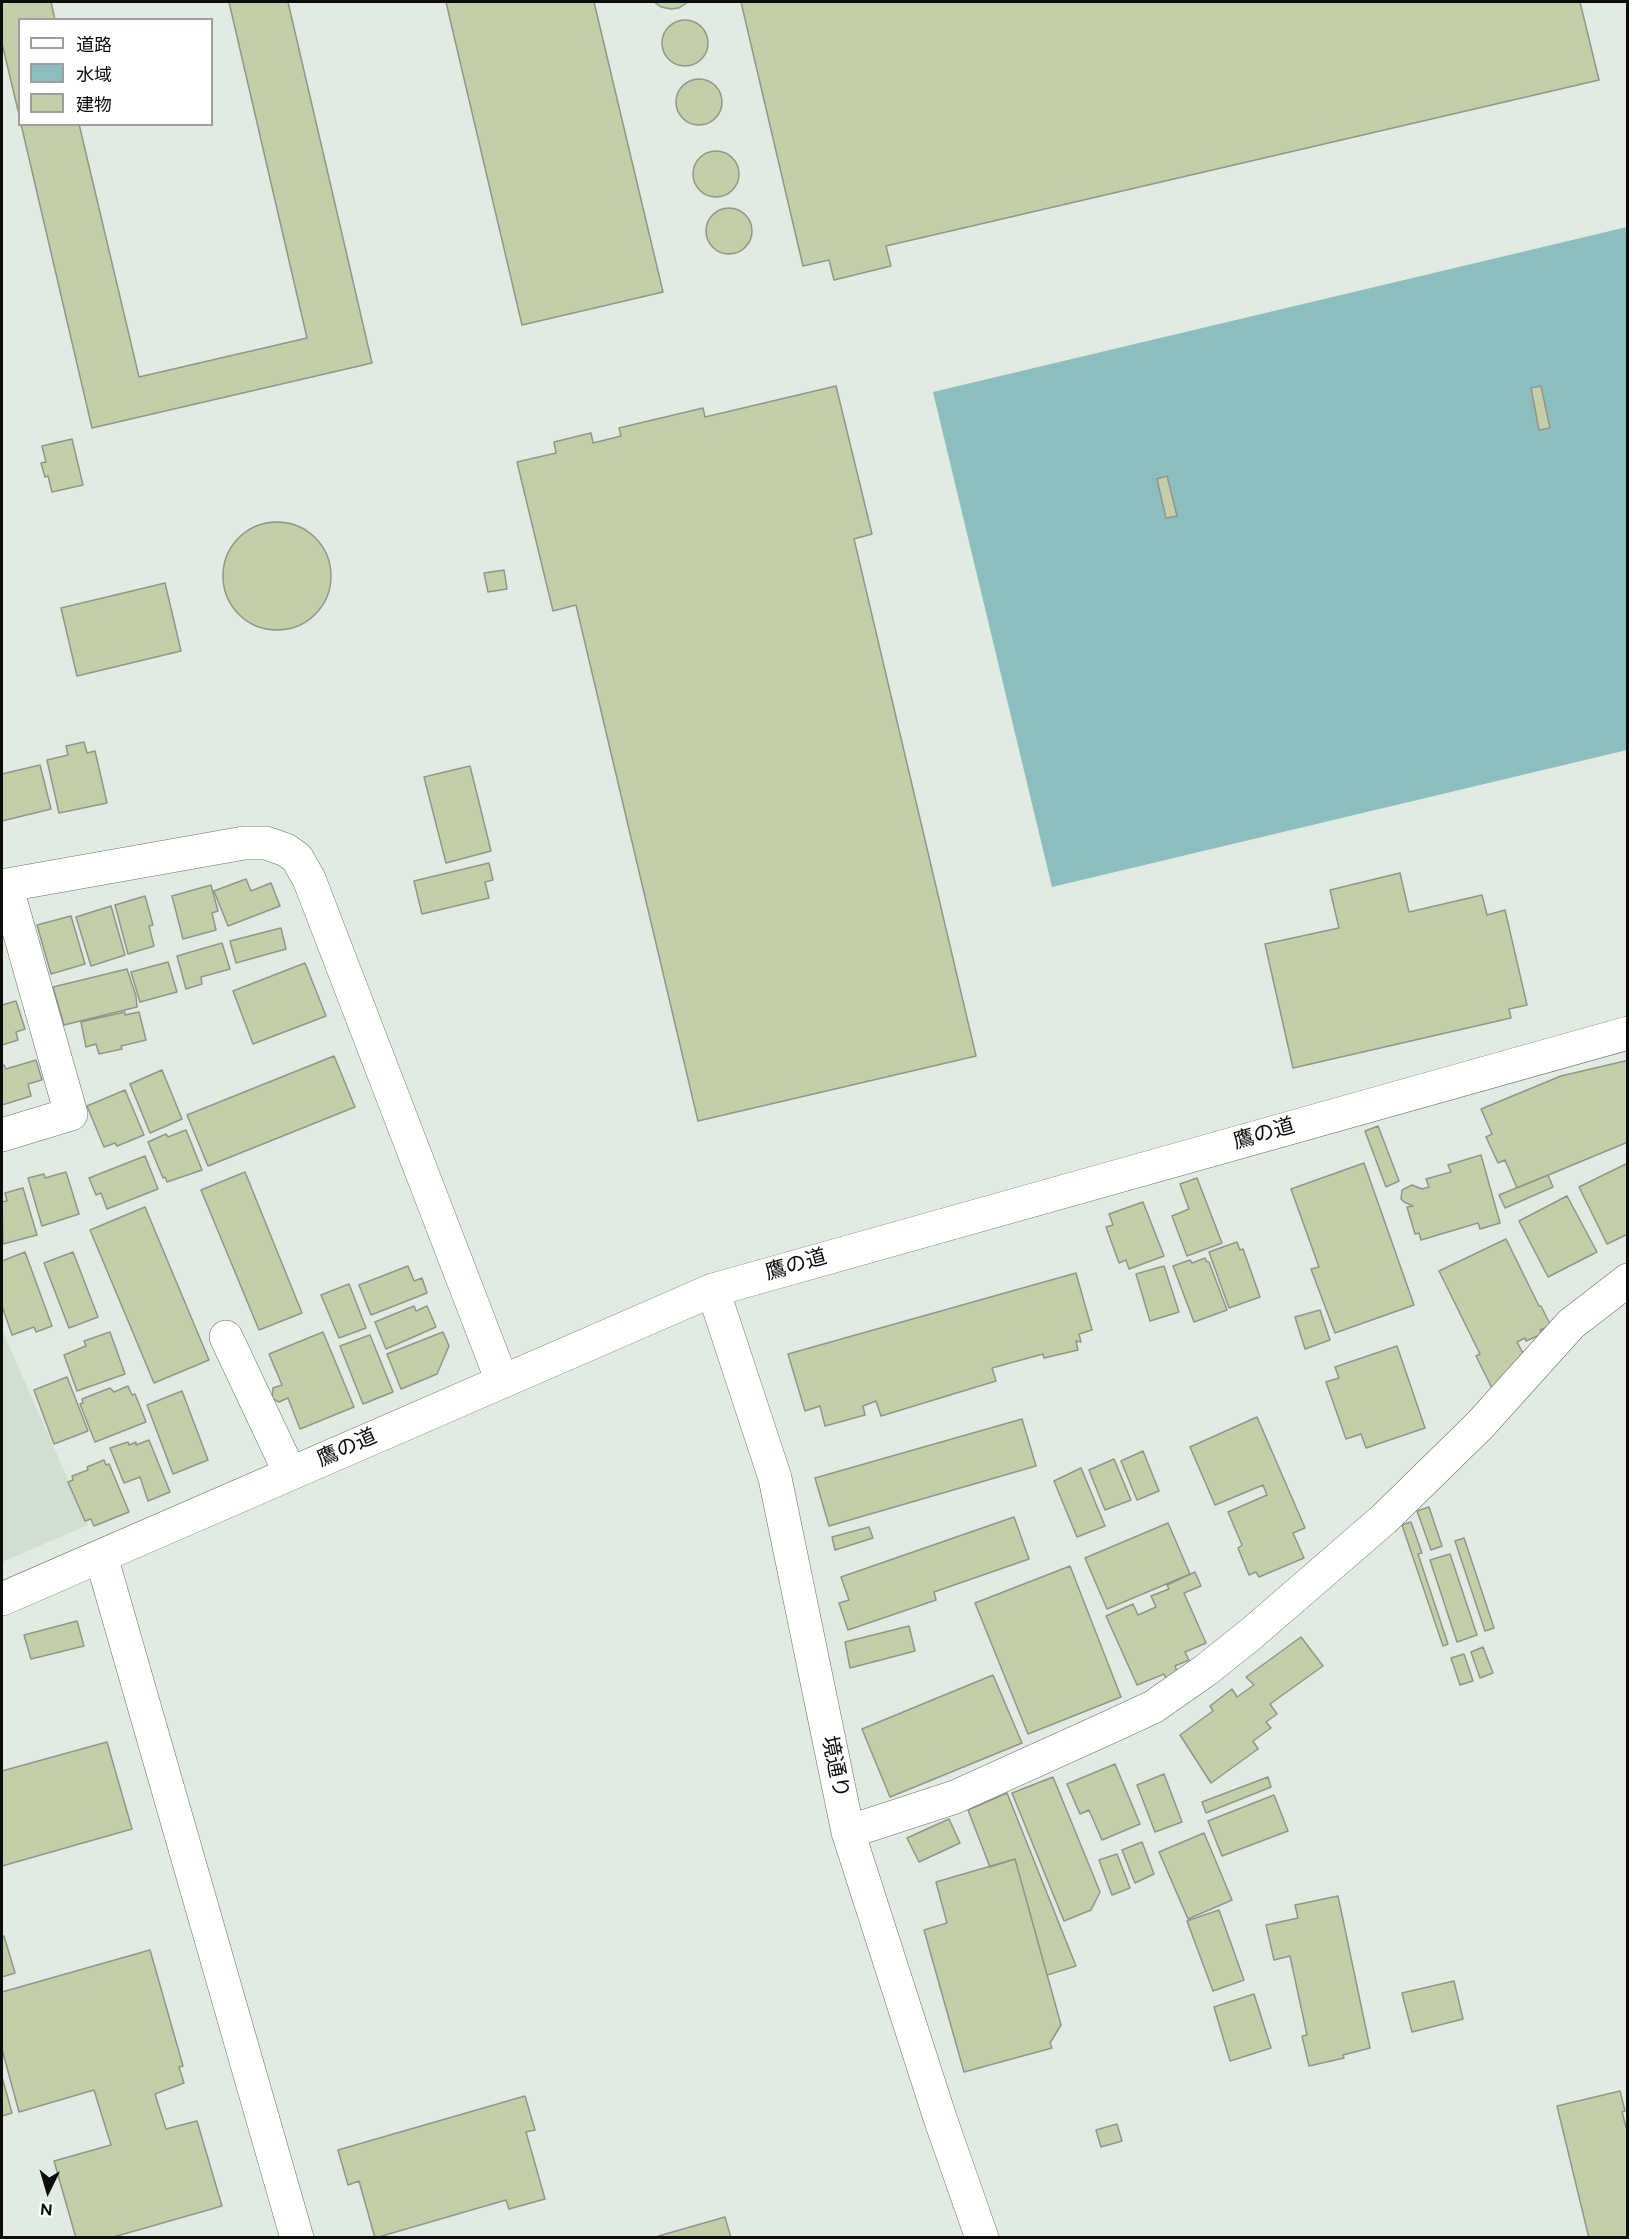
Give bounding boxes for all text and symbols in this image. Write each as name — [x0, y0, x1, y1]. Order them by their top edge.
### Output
legend — [18, 18, 213, 126]
text: 道路 — [76, 34, 112, 56]
text: 水域 — [76, 64, 112, 86]
text: 建物 — [76, 94, 112, 116]
street label: 鷹の道 — [1230, 1113, 1298, 1155]
street label: 鷹の道 — [762, 1244, 830, 1286]
street label: 鷹の道 — [313, 1424, 381, 1472]
street label: 境通り — [816, 1734, 854, 1800]
north arrow — [18, 2161, 78, 2221]
text: N — [39, 2199, 53, 2219]

